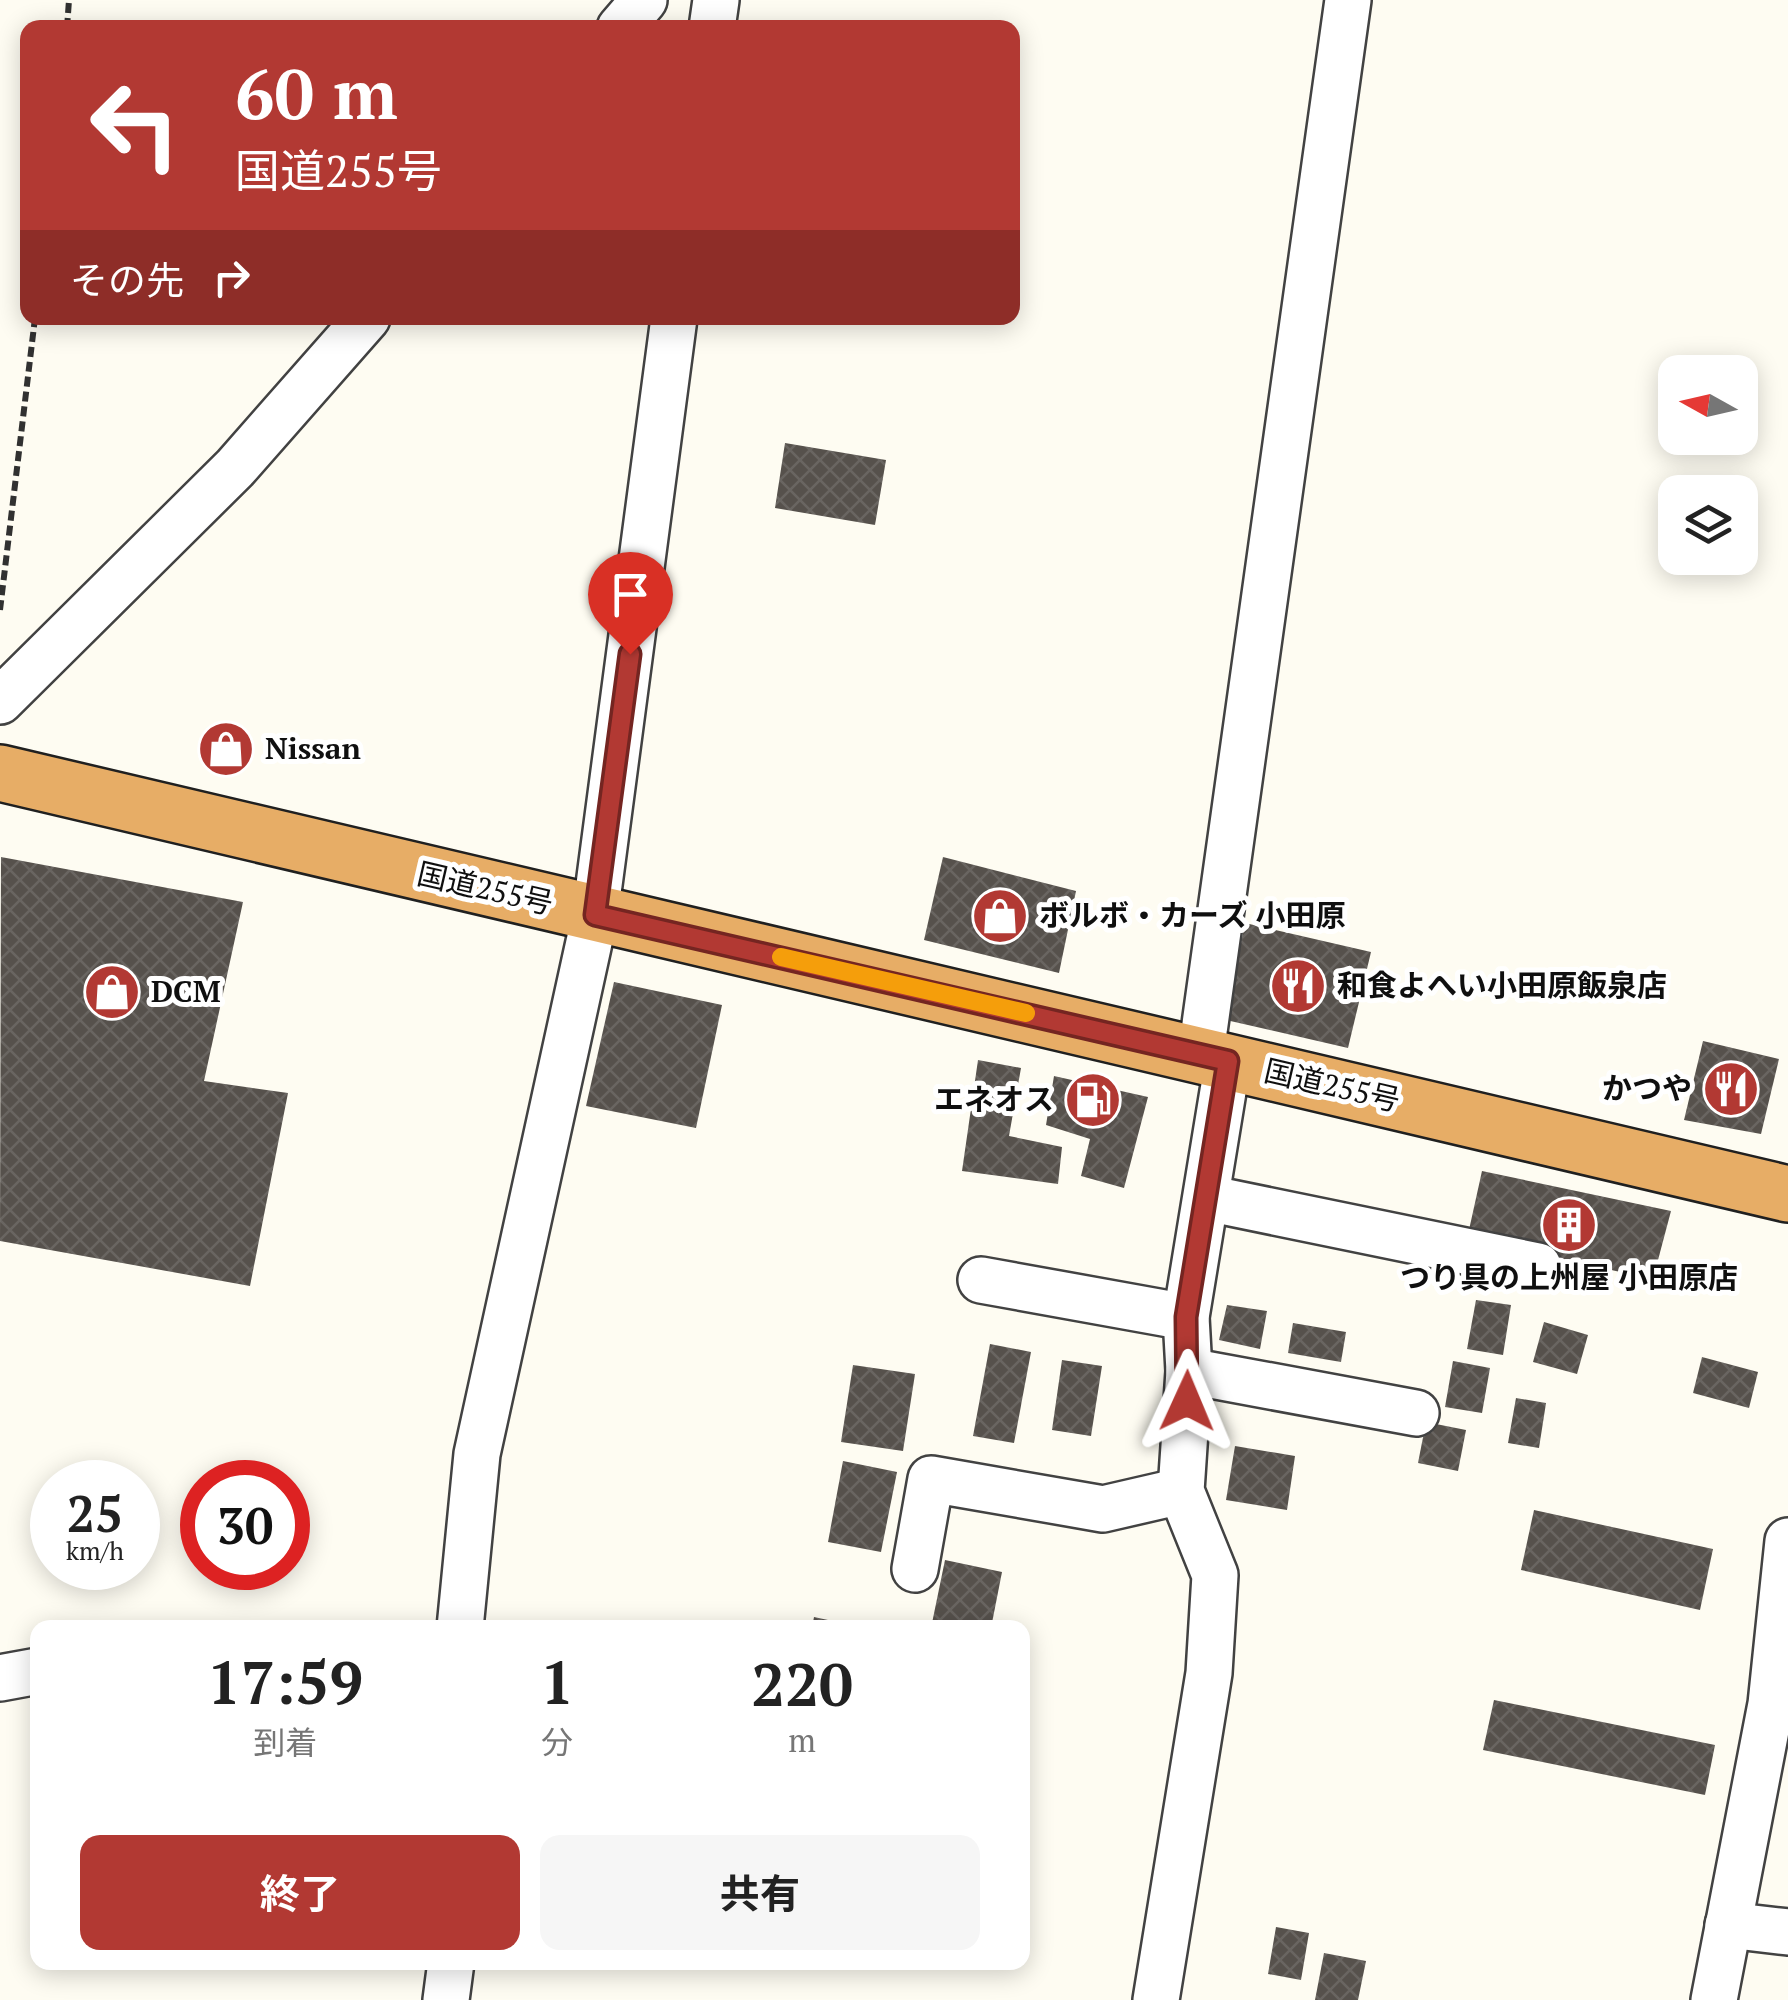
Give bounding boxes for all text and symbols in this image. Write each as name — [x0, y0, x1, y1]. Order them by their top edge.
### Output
text: 60 m — [235, 46, 398, 139]
icon: left — [70, 60, 200, 190]
text: 国道255号 — [235, 140, 442, 200]
icon: right — [204, 250, 259, 305]
text: その先 — [70, 255, 184, 305]
north arrow — [1658, 355, 1758, 455]
map controls — [1658, 355, 1758, 575]
button: layers — [1658, 475, 1758, 575]
pin — [588, 552, 673, 655]
icon: arrive — [603, 567, 658, 622]
shop icon: Nissan — [196, 719, 256, 779]
place label: Nissan — [265, 728, 361, 768]
street label: 国道255号 — [414, 853, 557, 923]
shop icon: ボルボ・カーズ 小田原 — [970, 886, 1030, 946]
place label: ボルボ・カーズ 小田原 — [1039, 895, 1346, 935]
restaurant icon: 和食よへい小田原飯泉店 — [1268, 956, 1328, 1016]
shop icon: DCM — [82, 962, 142, 1022]
place label: 和食よへい小田原飯泉店 — [1337, 965, 1667, 1005]
place label: DCM — [151, 971, 221, 1011]
street label: 国道255号 — [1261, 1050, 1404, 1120]
restaurant icon: かつや — [1701, 1059, 1761, 1119]
place label: かつや — [1602, 1068, 1692, 1108]
fuel station icon: エネオス — [1063, 1070, 1123, 1130]
place label: エネオス — [934, 1079, 1054, 1119]
building icon: つり具の上州屋 小田原店 — [1539, 1195, 1599, 1255]
place label: つり具の上州屋 小田原店 — [1400, 1257, 1738, 1297]
position arrow — [1135, 1349, 1239, 1453]
speed limit sign: 30 — [180, 1460, 310, 1590]
text: 25 — [67, 1480, 123, 1546]
text: km/h — [66, 1534, 124, 1567]
text: 17:59 — [207, 1642, 363, 1721]
text: 1 — [540, 1642, 574, 1721]
text: 220 — [751, 1644, 853, 1723]
text: m — [788, 1719, 816, 1761]
text: 到着 — [253, 1721, 317, 1763]
text: 分 — [541, 1721, 573, 1763]
button: 終了 — [80, 1835, 520, 1950]
button: 共有 — [540, 1835, 980, 1950]

